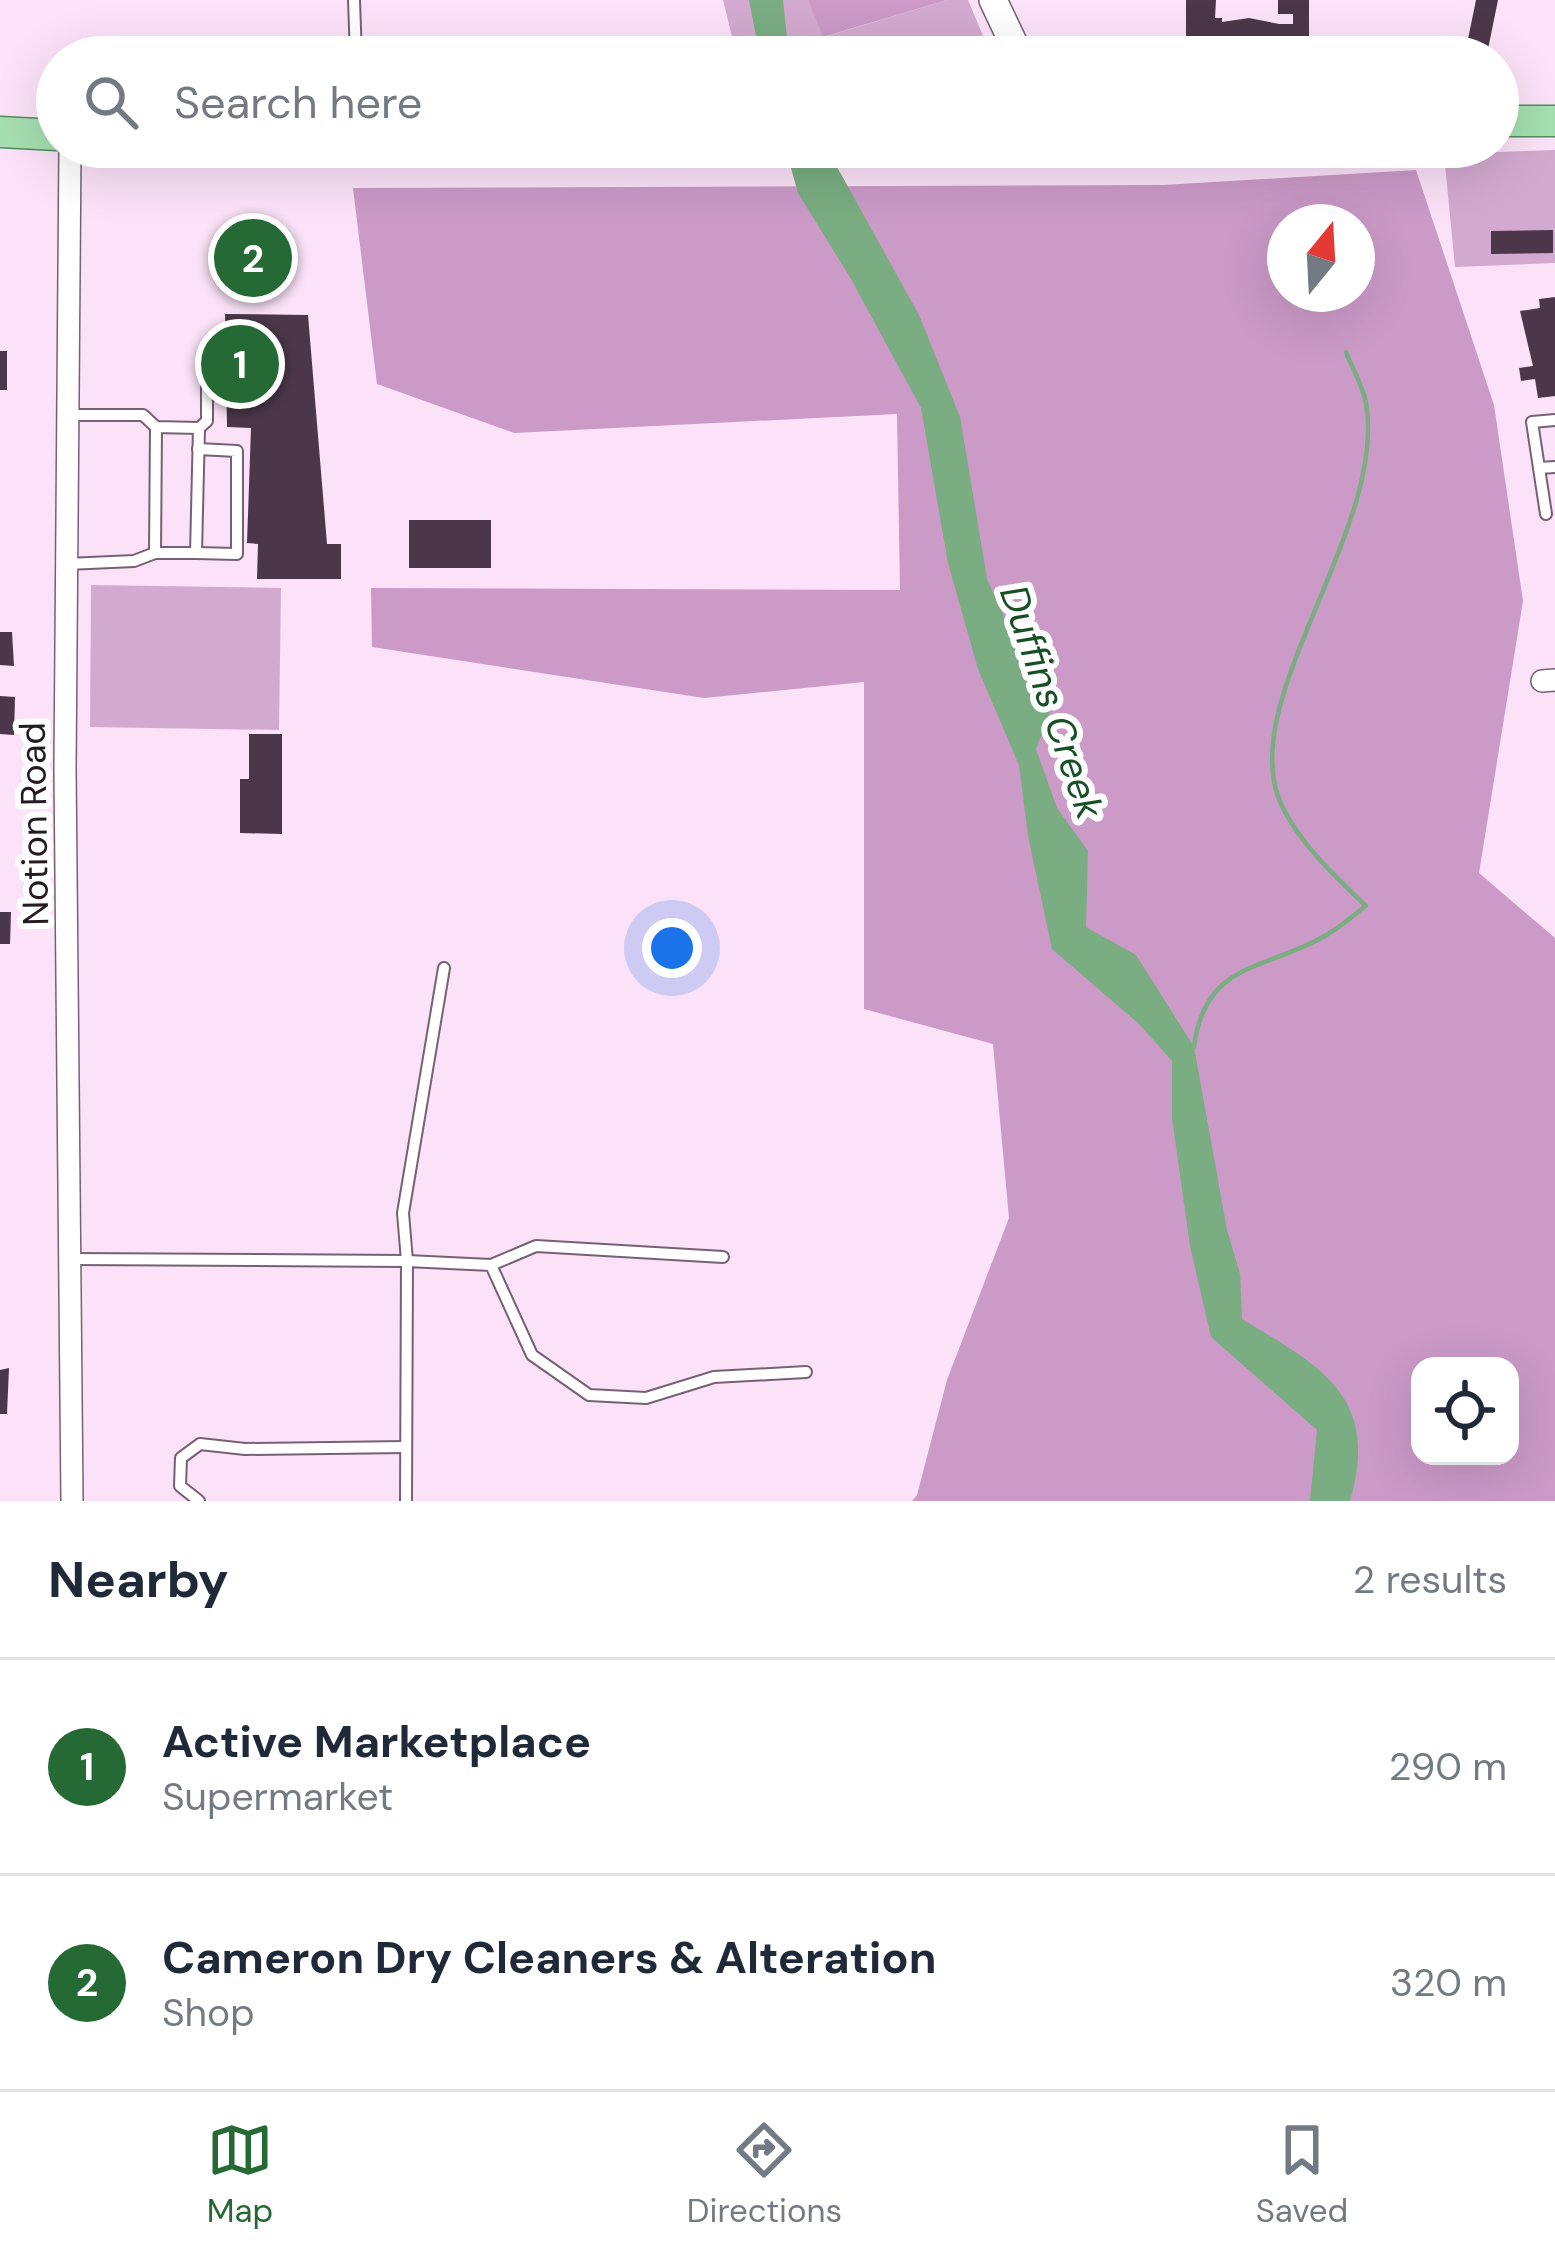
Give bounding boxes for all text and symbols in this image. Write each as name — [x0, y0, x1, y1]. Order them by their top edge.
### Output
search box — [36, 36, 1519, 168]
icon: search — [78, 69, 144, 135]
text: Search here — [174, 73, 422, 132]
north arrow — [1267, 204, 1375, 312]
pin: 2 — [214, 213, 292, 303]
pin: 1 — [201, 319, 279, 409]
water label: Duffins Creek — [988, 578, 1116, 826]
street label: Notion Road — [9, 722, 59, 926]
your location — [642, 918, 702, 978]
map controls — [1411, 1357, 1519, 1465]
button: locate — [1411, 1357, 1519, 1465]
text: Nearby — [48, 1546, 229, 1613]
text: 2 results — [1353, 1554, 1507, 1605]
text: Active Marketplace — [162, 1712, 591, 1771]
text: 1 — [80, 1741, 94, 1792]
text: 290 m — [1389, 1741, 1507, 1792]
text: Supermarket — [162, 1771, 393, 1822]
text: Cameron Dry Cleaners & Alteration — [162, 1928, 936, 1987]
text: 2 — [76, 1957, 98, 2008]
text: 320 m — [1390, 1957, 1507, 2008]
text: Shop — [162, 1987, 255, 2038]
tab: Map — [207, 2117, 273, 2232]
tab: Directions — [687, 2117, 842, 2232]
tab: Saved — [1256, 2117, 1348, 2232]

